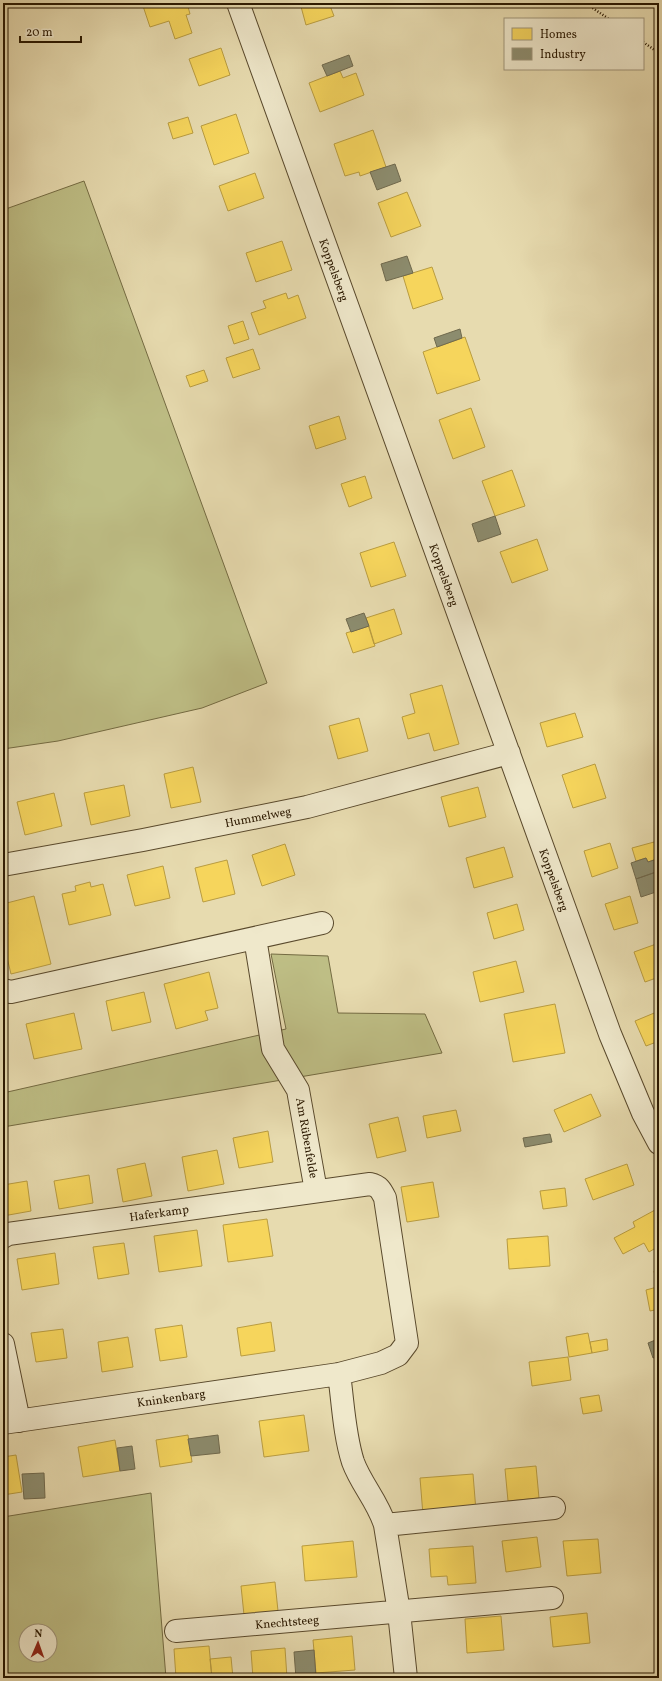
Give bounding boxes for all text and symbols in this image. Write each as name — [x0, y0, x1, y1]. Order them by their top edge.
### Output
scale bar — [20, 18, 81, 44]
legend — [504, 18, 644, 70]
text: 20 m — [26, 25, 53, 41]
text: Homes — [540, 27, 577, 43]
text: Industry — [540, 47, 586, 63]
street label: Koppelsberg — [314, 237, 352, 304]
street label: Koppelsberg — [424, 542, 462, 609]
street label: Hummelweg — [224, 804, 293, 832]
street label: Koppelsberg — [534, 847, 572, 914]
street label: Am Rübenfelde — [291, 1097, 321, 1180]
street label: Haferkamp — [128, 1202, 190, 1226]
street label: Kninkenbarg — [136, 1386, 206, 1412]
street label: Knechtsteeg — [254, 1612, 320, 1634]
north arrow — [18, 1623, 58, 1663]
text: N — [34, 1627, 43, 1642]

